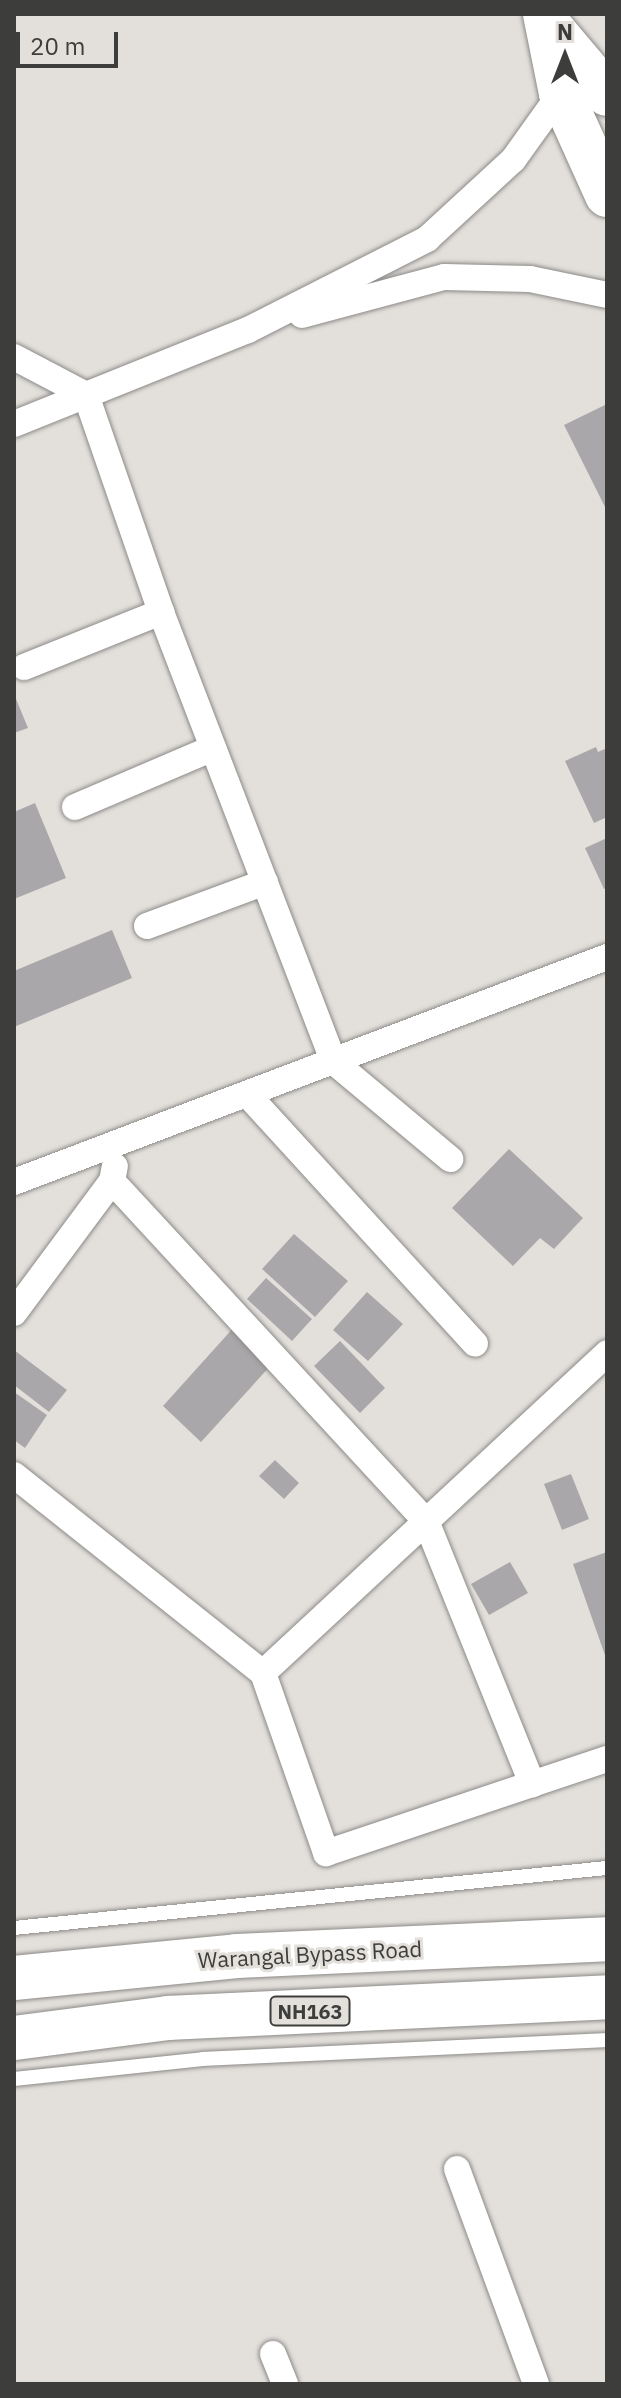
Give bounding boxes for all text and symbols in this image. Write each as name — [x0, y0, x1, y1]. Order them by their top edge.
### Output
scale bar — [20, 16, 122, 66]
north arrow — [525, 16, 605, 96]
text: N — [557, 17, 573, 46]
text: 20 m — [30, 30, 85, 62]
street label: Warangal Bypass Road — [197, 1935, 423, 1973]
road number: NH163 — [268, 1995, 352, 2027]

